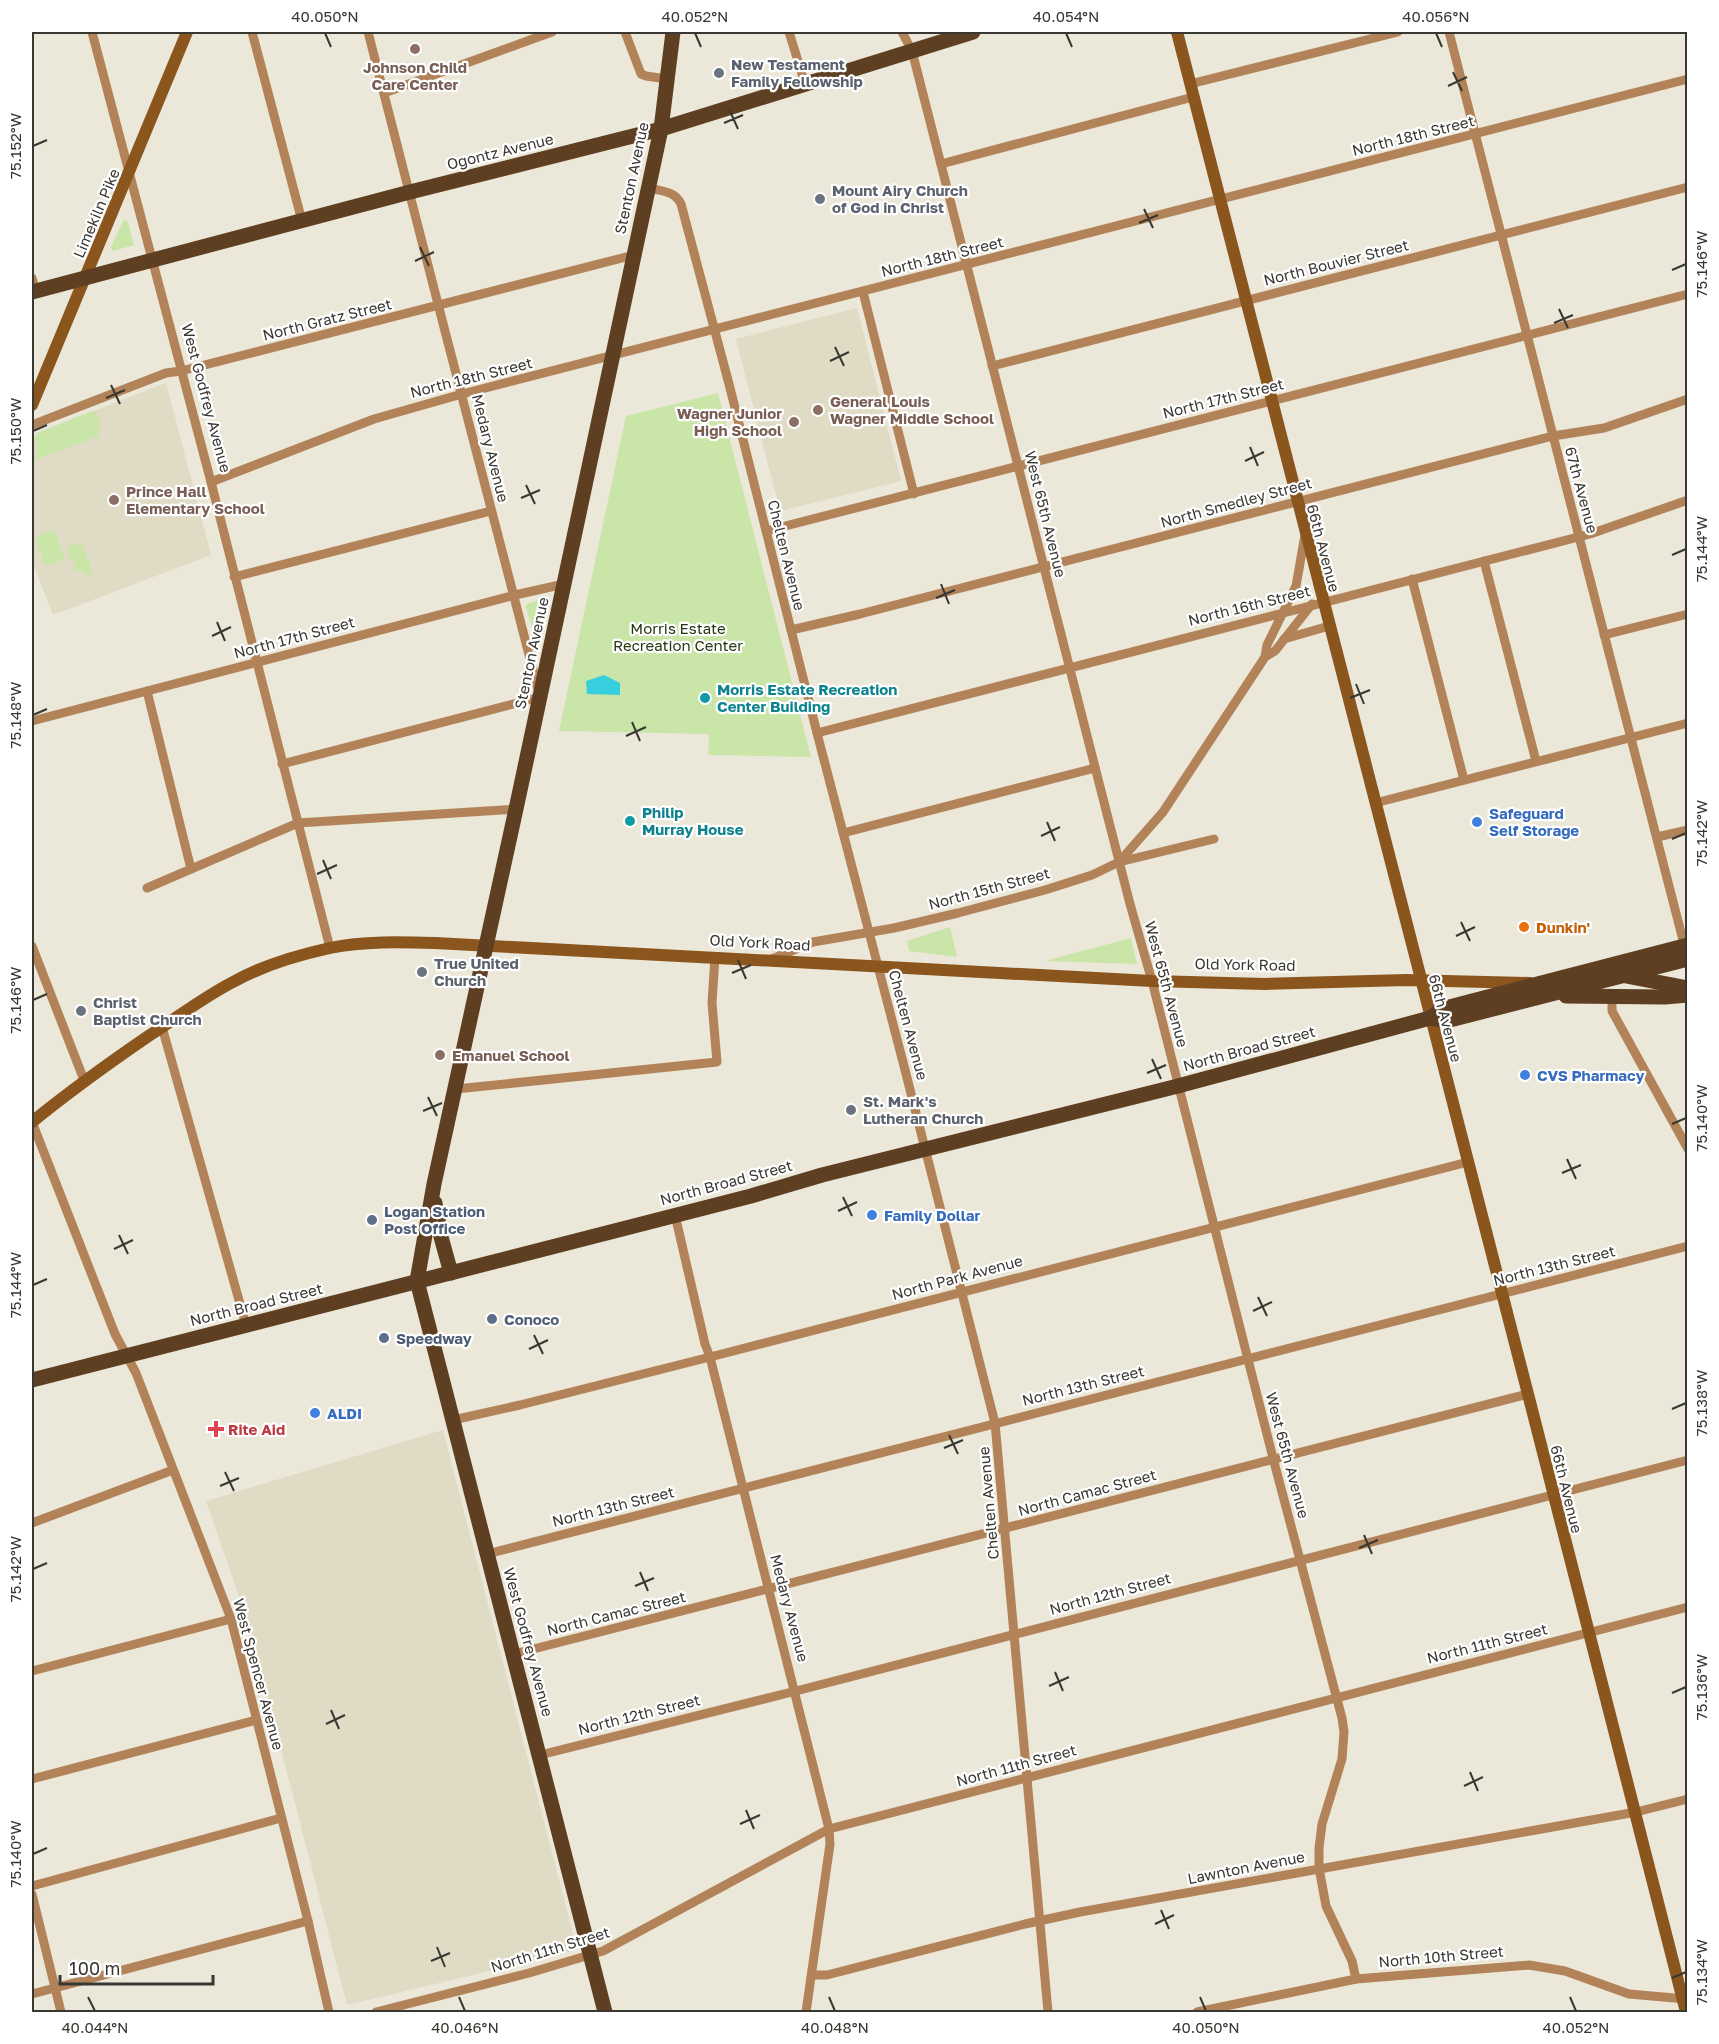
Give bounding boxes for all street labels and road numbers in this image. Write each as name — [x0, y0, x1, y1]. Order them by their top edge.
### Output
street label: North 18th Street — [1350, 111, 1476, 159]
street label: Stenton Avenue — [610, 120, 652, 236]
street label: Ogontz Avenue — [445, 129, 555, 173]
street label: Limekiln Pike — [69, 165, 123, 260]
street label: North 18th Street — [879, 232, 1005, 280]
street label: North Bouvier Street — [1262, 235, 1410, 289]
street label: North Gratz Street — [261, 294, 393, 344]
street label: West Godfrey Avenue — [178, 321, 236, 475]
street label: North 18th Street — [408, 353, 534, 401]
street label: North 17th Street — [1161, 374, 1285, 422]
street label: Medary Avenue — [469, 392, 513, 504]
street label: 67th Avenue — [1562, 445, 1602, 536]
street label: West 65th Avenue — [1022, 449, 1071, 579]
street label: North Smedley Street — [1158, 473, 1314, 531]
street label: Chelten Avenue — [765, 498, 810, 612]
street label: 66th Avenue — [1304, 502, 1344, 594]
street label: North 16th Street — [1186, 581, 1312, 629]
street label: Stenton Avenue — [510, 595, 552, 711]
street label: North 17th Street — [232, 612, 356, 662]
street label: North 15th Street — [926, 863, 1052, 913]
street label: West 65th Avenue — [1141, 919, 1193, 1049]
street label: Old York Road — [709, 930, 811, 954]
street label: Old York Road — [1194, 954, 1296, 974]
street label: Chelten Avenue — [886, 968, 932, 1082]
street label: 66th Avenue — [1426, 972, 1466, 1064]
street label: North Broad Street — [1181, 1022, 1317, 1074]
street label: North Broad Street — [658, 1156, 794, 1208]
street label: North 13th Street — [1491, 1241, 1617, 1289]
street label: North Park Avenue — [890, 1251, 1025, 1303]
street label: North Broad Street — [188, 1279, 324, 1329]
street label: North 13th Street — [1020, 1361, 1146, 1409]
street label: West 65th Avenue — [1262, 1390, 1314, 1520]
street label: 66th Avenue — [1547, 1443, 1587, 1535]
street label: Chelten Avenue — [974, 1446, 1002, 1560]
street label: North Camac Street — [1016, 1465, 1158, 1519]
street label: North 13th Street — [550, 1482, 676, 1530]
street label: Medary Avenue — [767, 1552, 813, 1664]
street label: West Godfrey Avenue — [500, 1565, 558, 1719]
street label: North 12th Street — [1047, 1568, 1173, 1618]
street label: North Camac Street — [545, 1587, 687, 1639]
street label: West Spencer Avenue — [230, 1596, 288, 1752]
street label: North 11th Street — [1425, 1619, 1549, 1667]
street label: North 12th Street — [576, 1690, 702, 1738]
street label: North 11th Street — [954, 1740, 1078, 1790]
street label: Lawnton Avenue — [1186, 1847, 1306, 1887]
street label: North 11th Street — [488, 1922, 612, 1976]
street label: North 10th Street — [1378, 1942, 1504, 1970]

